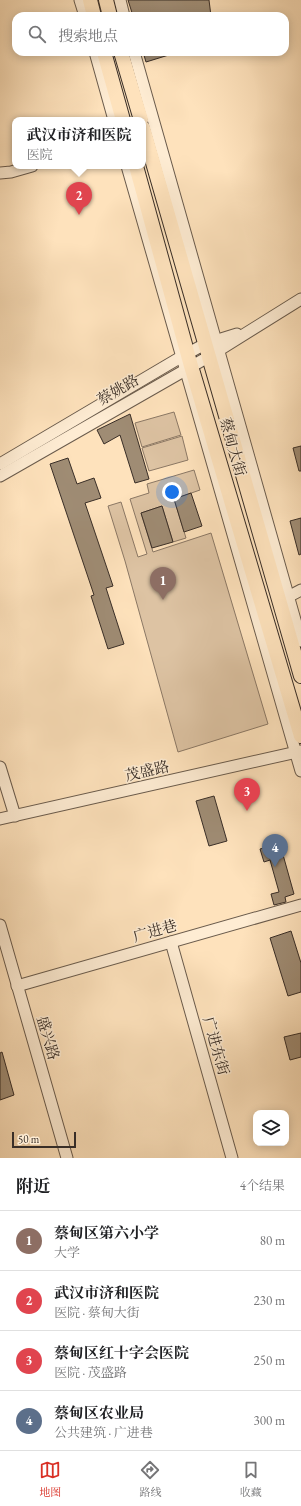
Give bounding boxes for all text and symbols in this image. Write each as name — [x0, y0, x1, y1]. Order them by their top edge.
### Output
search box — [12, 12, 289, 56]
icon: search — [26, 23, 48, 45]
text: 搜索地点 — [58, 26, 118, 45]
popup — [12, 117, 146, 169]
text: 武汉市济和医院 — [26, 125, 132, 144]
text: 医院 — [26, 146, 53, 163]
pin: 2 — [66, 182, 92, 215]
street label: 蔡姚路 — [94, 370, 142, 409]
street label: 蔡甸大街 — [216, 415, 251, 478]
your location — [162, 482, 182, 502]
pin: 1 — [150, 567, 176, 600]
street label: 茂盛路 — [123, 756, 171, 785]
pin: 3 — [234, 778, 260, 811]
pin: 4 — [262, 834, 288, 867]
street label: 广进巷 — [131, 915, 179, 946]
street label: 盛兴路 — [33, 1014, 64, 1062]
street label: 广进东街 — [199, 1014, 234, 1077]
map controls — [253, 1110, 289, 1146]
button: layers — [253, 1110, 289, 1146]
scale bar — [12, 1130, 76, 1149]
text: 50 m — [18, 1132, 39, 1146]
text: 附近 — [16, 1175, 50, 1197]
text: 4个结果 — [240, 1177, 285, 1194]
text: 蔡甸区第六小学 — [54, 1223, 159, 1242]
text: 1 — [26, 1232, 32, 1249]
text: 80 m — [260, 1232, 285, 1249]
text: 大学 — [54, 1244, 80, 1261]
text: 武汉市济和医院 — [54, 1283, 159, 1302]
text: 2 — [26, 1292, 32, 1309]
text: 230 m — [254, 1292, 285, 1309]
text: 医院 · 蔡甸大街 — [54, 1304, 140, 1321]
text: 蔡甸区红十字会医院 — [54, 1343, 189, 1362]
text: 3 — [26, 1352, 32, 1369]
text: 250 m — [254, 1352, 285, 1369]
text: 医院 · 茂盛路 — [54, 1364, 127, 1381]
text: 蔡甸区农业局 — [54, 1403, 144, 1422]
text: 4 — [26, 1412, 32, 1429]
text: 300 m — [254, 1412, 285, 1429]
text: 公共建筑 · 广进巷 — [54, 1424, 153, 1441]
tab: 地图 — [39, 1459, 61, 1499]
tab: 路线 — [139, 1459, 161, 1499]
tab: 收藏 — [240, 1459, 262, 1499]

